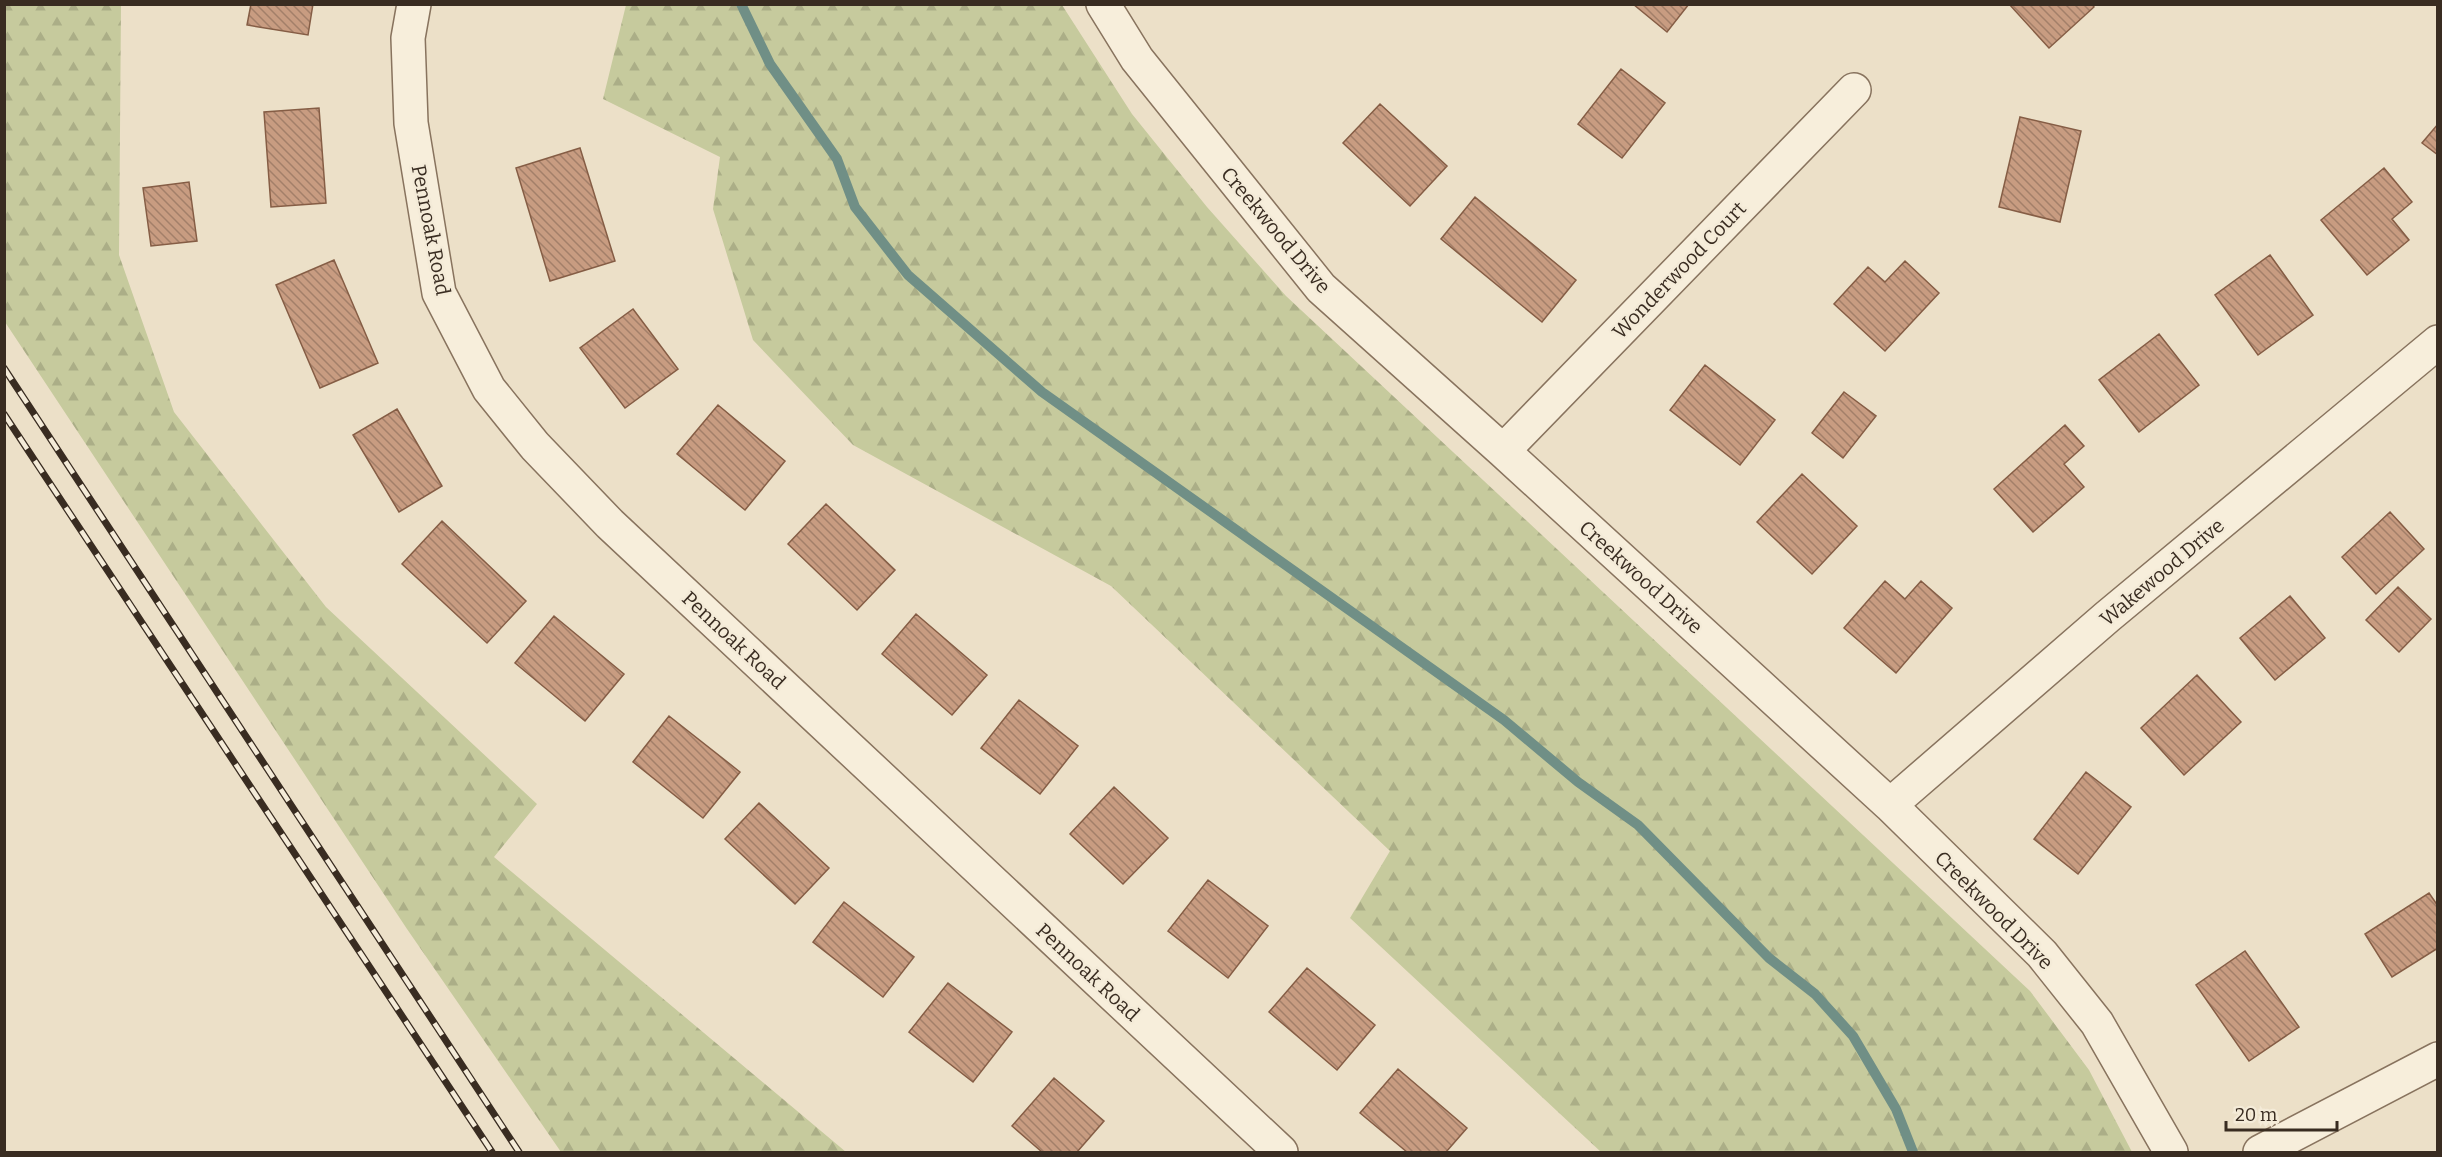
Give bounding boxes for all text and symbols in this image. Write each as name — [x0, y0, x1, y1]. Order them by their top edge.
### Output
street label: Creekwood Drive — [1216, 162, 1336, 298]
street label: Pennoak Road — [407, 163, 455, 298]
street label: Wonderwood Court — [1607, 196, 1751, 344]
street label: Wakewood Drive — [2095, 513, 2229, 631]
street label: Creekwood Drive — [1574, 515, 1708, 639]
street label: Pennoak Road — [677, 586, 791, 694]
street label: Creekwood Drive — [1930, 846, 2058, 974]
street label: Pennoak Road — [1031, 918, 1145, 1026]
scale bar — [2226, 1094, 2337, 1132]
text: 20 m — [2235, 1104, 2277, 1126]

